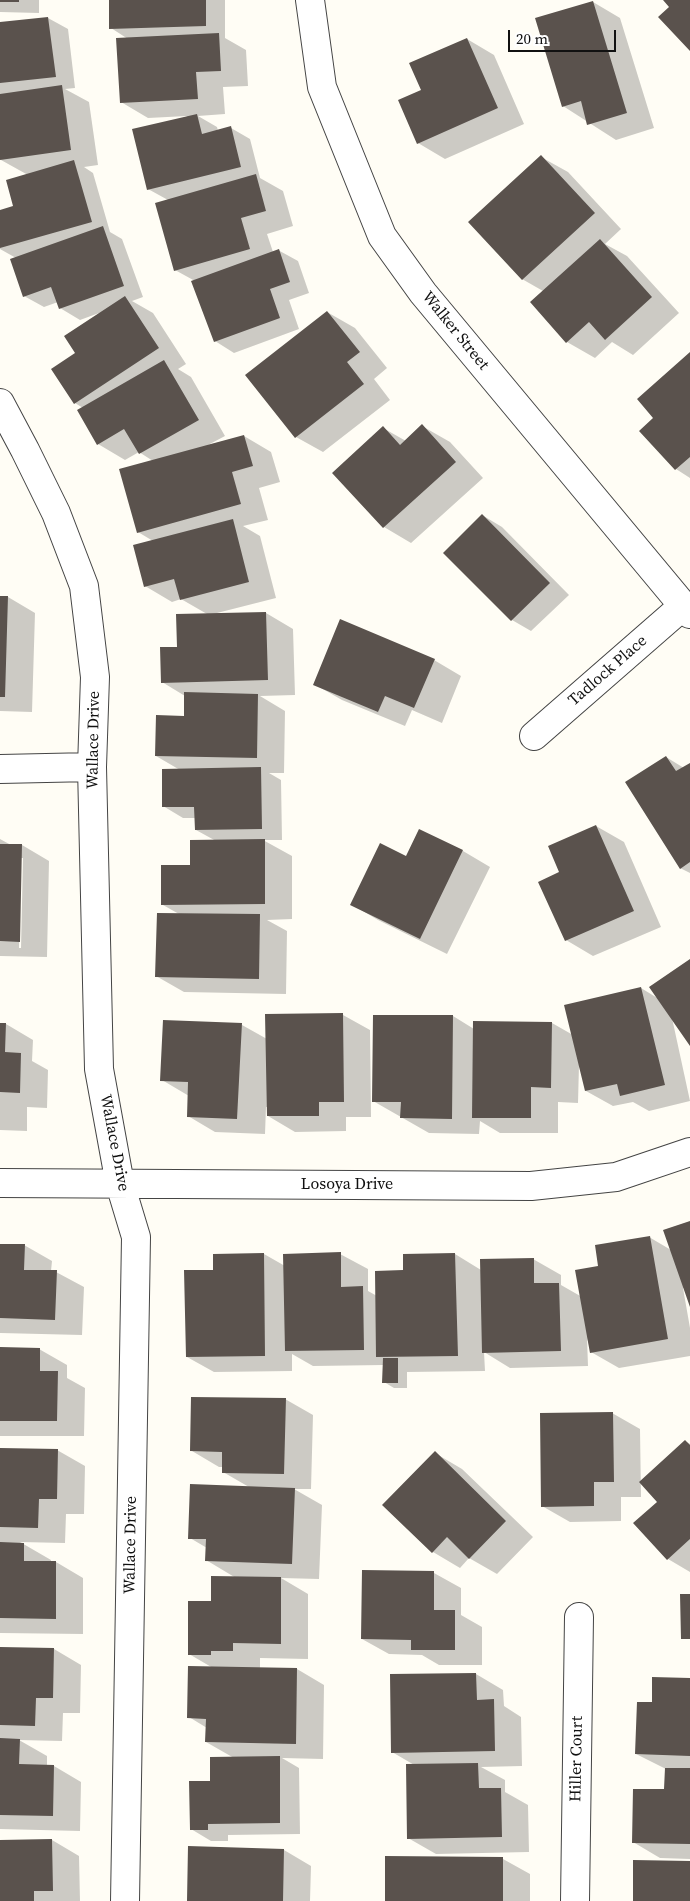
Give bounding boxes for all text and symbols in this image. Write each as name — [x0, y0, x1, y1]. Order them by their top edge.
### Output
scale bar — [510, 20, 618, 52]
text: 20 m — [516, 28, 548, 49]
street label: Walker Street — [417, 288, 493, 374]
street label: Tadlock Place — [565, 632, 651, 710]
street label: Wallace Drive — [84, 691, 104, 789]
street label: Wallace Drive — [95, 1093, 133, 1193]
street label: Losoya Drive — [301, 1175, 393, 1195]
street label: Wallace Drive — [121, 1496, 141, 1594]
street label: Hiller Court — [567, 1716, 587, 1802]

